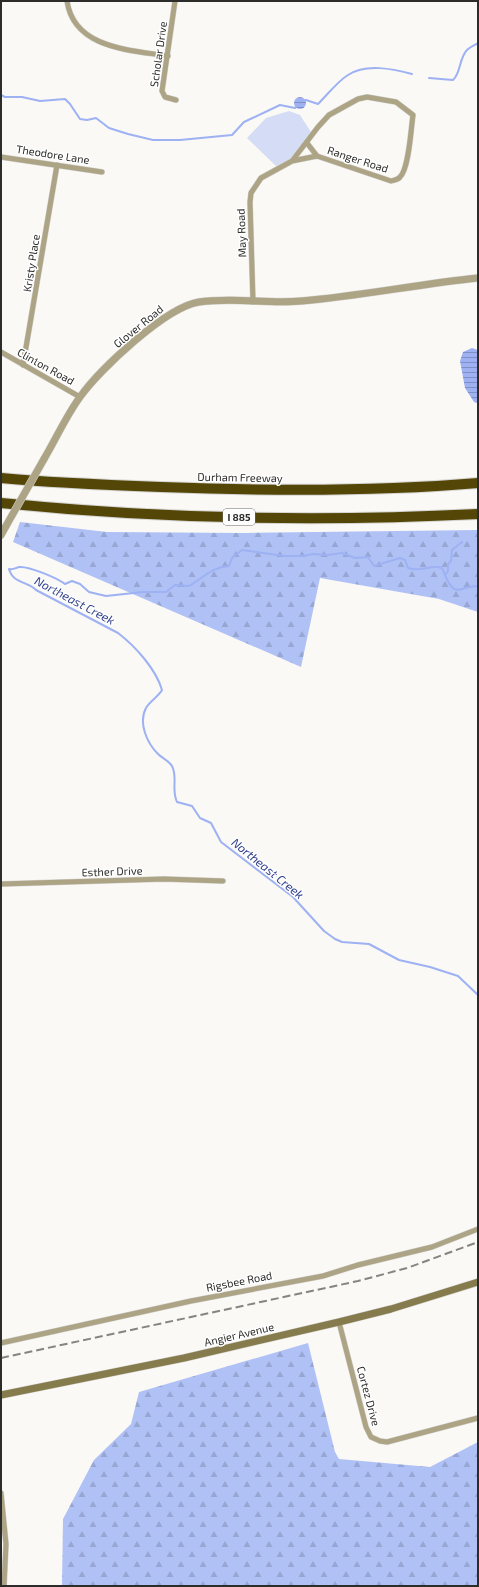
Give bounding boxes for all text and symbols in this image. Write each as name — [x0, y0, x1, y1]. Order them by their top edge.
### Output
street label: Scholar Drive — [147, 20, 169, 88]
street label: Theodore Lane — [15, 142, 91, 166]
street label: Ranger Road — [326, 143, 390, 175]
street label: May Road — [234, 208, 248, 258]
street label: Kristy Place — [20, 233, 42, 293]
street label: Glover Road — [111, 302, 165, 350]
street label: Clinton Road — [15, 345, 77, 387]
street label: Durham Freeway — [197, 470, 283, 484]
road number: I 885 — [223, 509, 255, 525]
water label: Northeast Creek — [33, 573, 117, 627]
water label: Northeast Creek — [229, 835, 307, 901]
street label: Esther Drive — [81, 863, 143, 879]
street label: Rigsbee Road — [205, 1268, 273, 1294]
street label: Angier Avenue — [203, 1320, 275, 1348]
street label: Cortez Drive — [355, 1365, 383, 1427]

